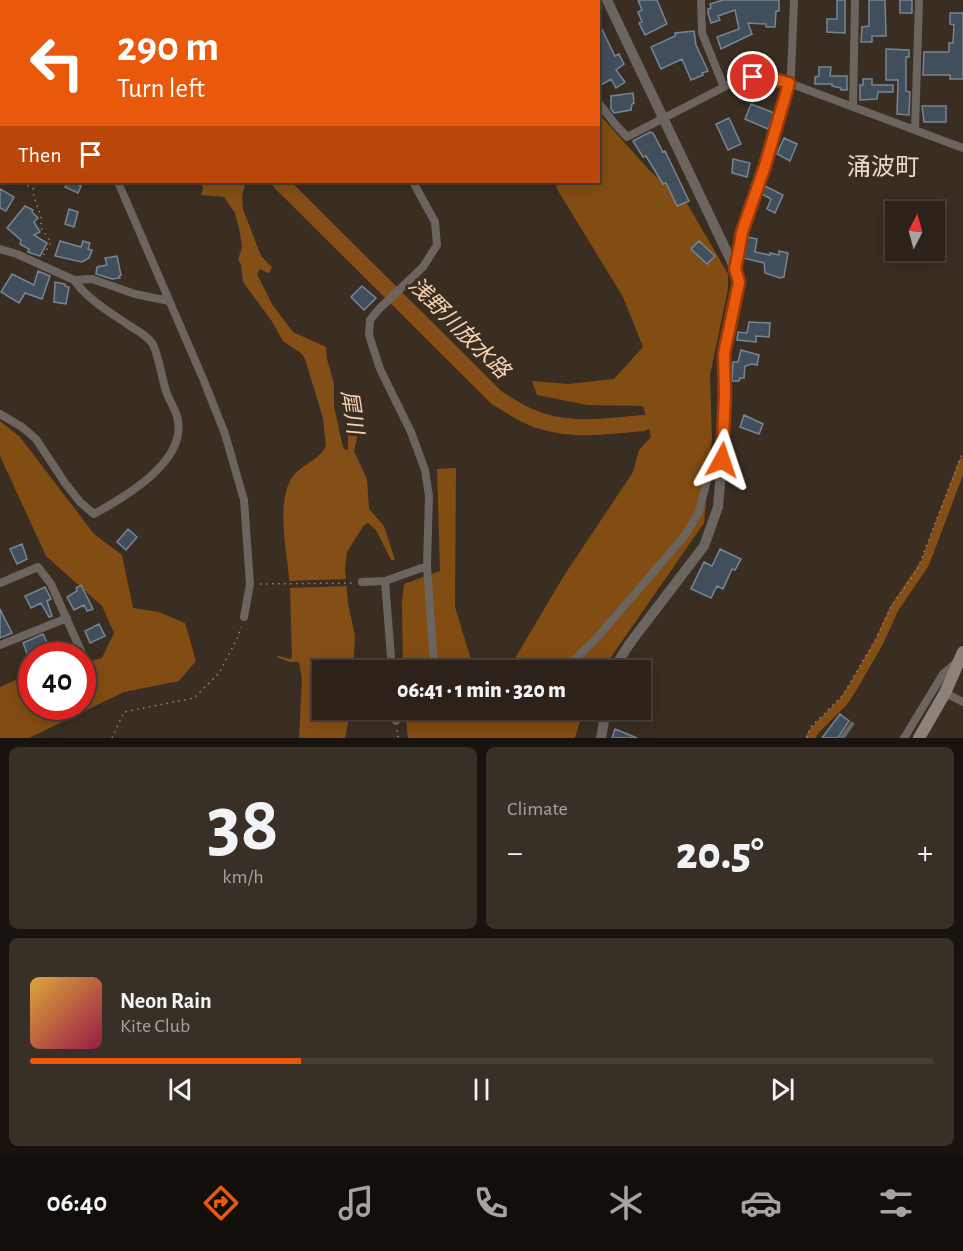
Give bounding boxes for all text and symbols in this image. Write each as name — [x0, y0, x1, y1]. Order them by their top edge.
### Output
icon: left — [18, 24, 96, 102]
text: 290 m — [117, 26, 219, 68]
pin — [727, 51, 778, 102]
icon: arrive — [736, 60, 769, 93]
text: Turn left — [117, 75, 205, 102]
icon: arrive — [74, 138, 107, 171]
text: Then — [18, 144, 62, 166]
district label: 涌波町 — [847, 154, 919, 180]
north arrow — [885, 201, 945, 261]
map controls — [885, 201, 945, 261]
water label: 浅野川放水路 — [405, 273, 516, 384]
water label: 犀川 — [338, 389, 367, 437]
position arrow — [690, 428, 754, 492]
speed limit sign: 40 — [18, 642, 96, 720]
text: 06:41 · 1 min · 320 m — [397, 679, 566, 701]
text: 38 — [207, 787, 279, 865]
text: Climate — [507, 799, 568, 819]
text: 20.5° — [676, 832, 764, 877]
text: − — [507, 837, 523, 870]
text: + — [917, 837, 933, 870]
text: km/h — [222, 867, 264, 887]
text: Neon Rain — [120, 990, 212, 1012]
text: Kite Club — [120, 1016, 190, 1036]
icon: previous — [164, 1073, 197, 1106]
icon: pause — [465, 1073, 498, 1106]
icon: next — [766, 1073, 799, 1106]
icon: directions — [200, 1182, 242, 1224]
icon: music — [335, 1182, 377, 1224]
icon: phone — [470, 1182, 512, 1224]
icon: climate — [605, 1182, 647, 1224]
icon: car — [740, 1182, 782, 1224]
icon: filters — [875, 1182, 917, 1224]
text: 06:40 — [46, 1189, 107, 1216]

